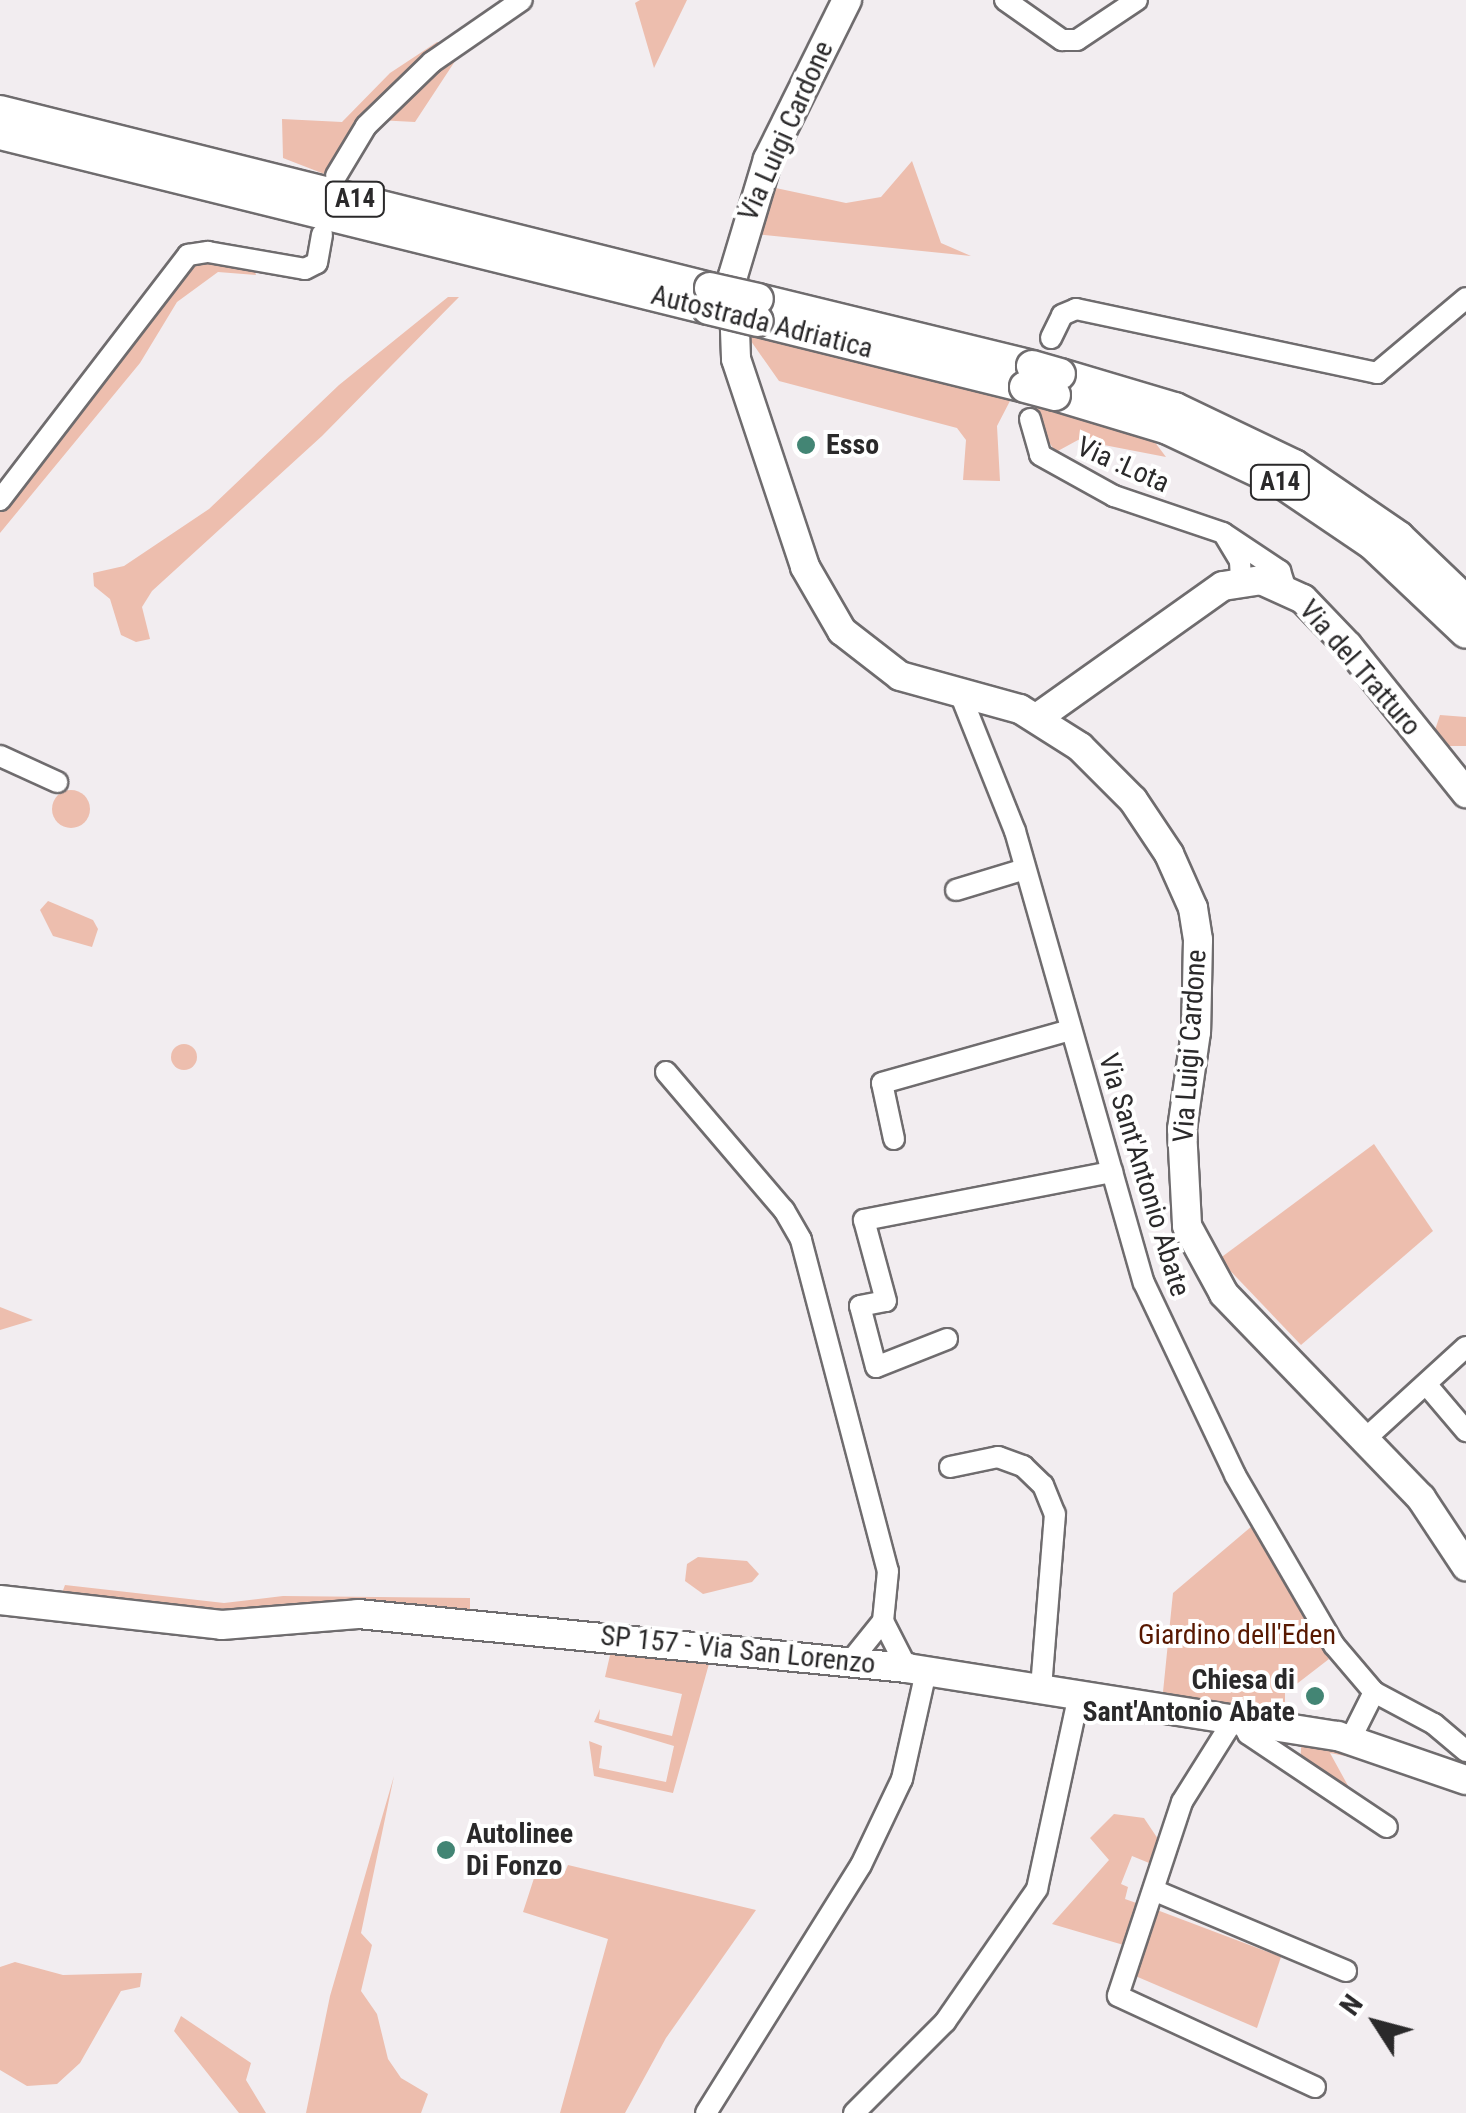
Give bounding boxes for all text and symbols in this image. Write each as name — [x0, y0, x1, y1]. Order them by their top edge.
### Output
street label: Via Luigi Cardone — [731, 36, 841, 226]
road number: A14 — [322, 179, 388, 219]
street label: Autostrada Adriatica — [648, 278, 876, 366]
place label: Esso — [826, 428, 879, 462]
street label: Via :Lota — [1072, 430, 1174, 500]
marker: Esso — [795, 434, 817, 456]
road number: A14 — [1248, 462, 1312, 502]
street label: Via del Tratturo — [1292, 593, 1428, 743]
street label: Via Luigi Cardone — [1166, 948, 1214, 1144]
street label: Via Sant'Antonio Abate — [1091, 1050, 1197, 1300]
park label: Giardino dell'Eden — [1138, 1618, 1336, 1652]
street label: SP 157 - Via San Lorenzo — [599, 1619, 877, 1681]
place label: Chiesa di Sant'Antonio Abate — [1082, 1663, 1295, 1729]
marker: Chiesa di Sant'Antonio Abate — [1304, 1685, 1326, 1707]
place label: Autolinee Di Fonzo — [466, 1817, 573, 1883]
marker: Autolinee Di Fonzo — [435, 1839, 457, 1861]
north arrow — [1326, 1973, 1426, 2073]
text: N — [1333, 1988, 1370, 2022]

